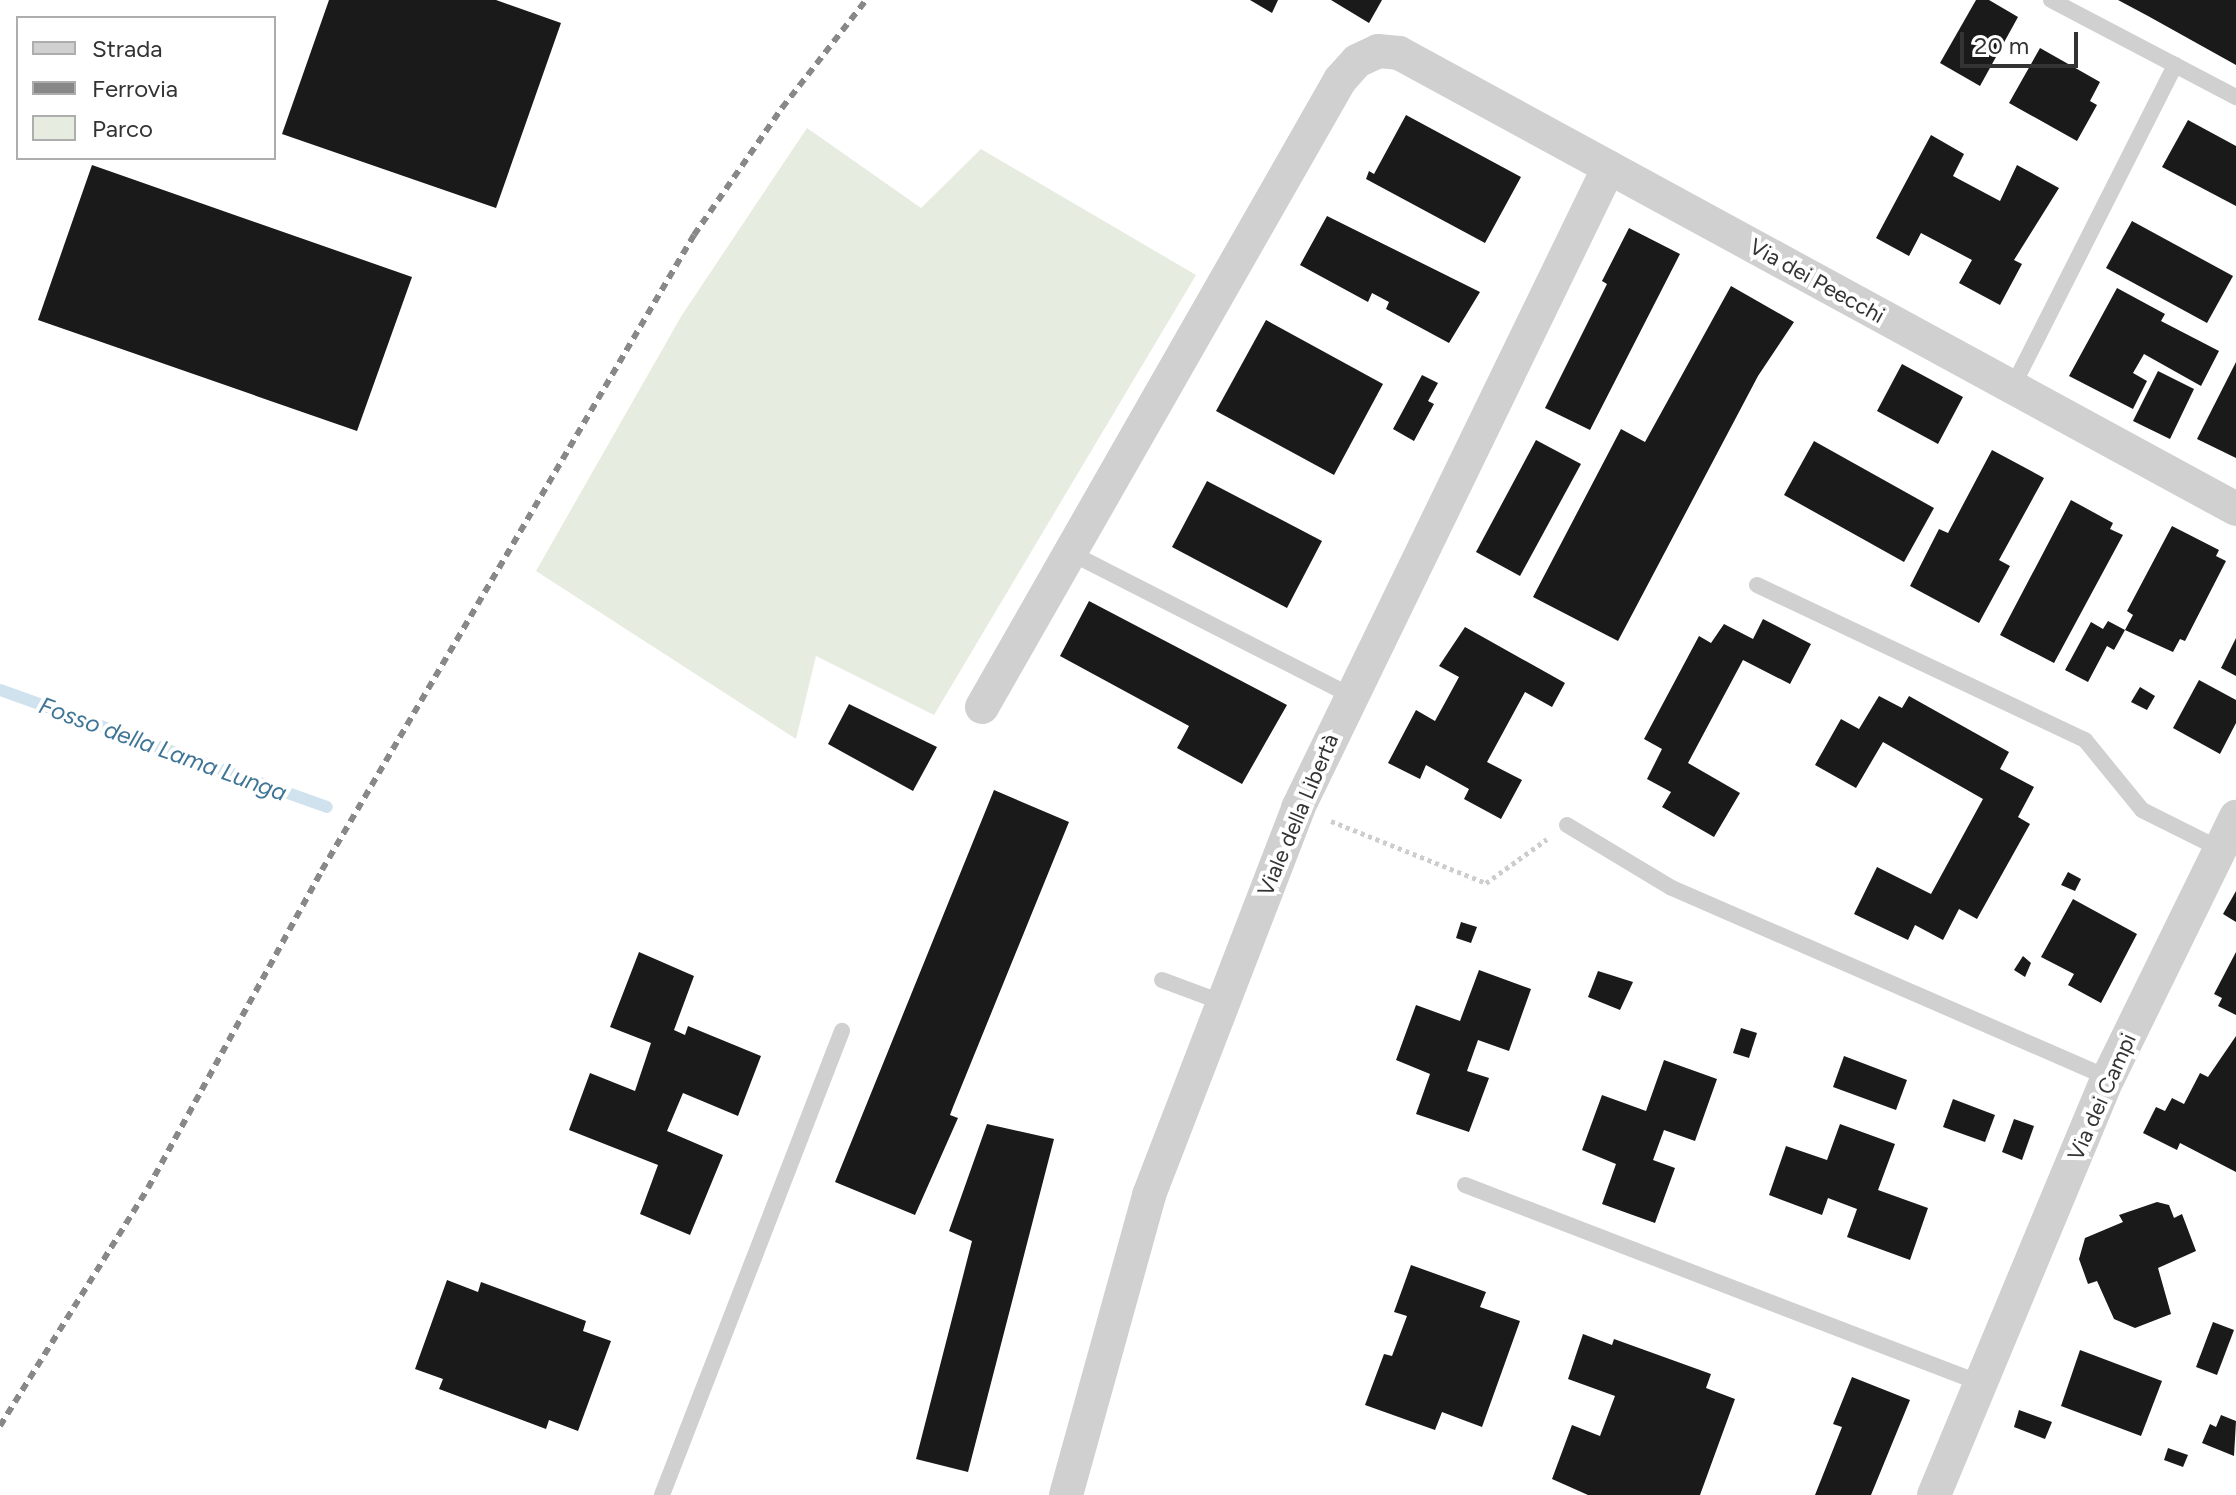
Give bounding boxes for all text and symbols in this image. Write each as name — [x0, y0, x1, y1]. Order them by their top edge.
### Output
legend — [16, 16, 276, 160]
scale bar — [1964, 16, 2082, 66]
text: 20 m — [1974, 31, 2029, 60]
text: Strada — [92, 34, 162, 63]
text: Ferrovia — [92, 74, 178, 103]
text: Parco — [92, 114, 153, 143]
street label: Via dei Peecchi — [1745, 233, 1889, 329]
water label: Fosso della Lama Lunga — [35, 691, 291, 807]
street label: Viale della Libertà — [1252, 730, 1344, 900]
street label: Via dei Campi — [2062, 1029, 2142, 1165]

